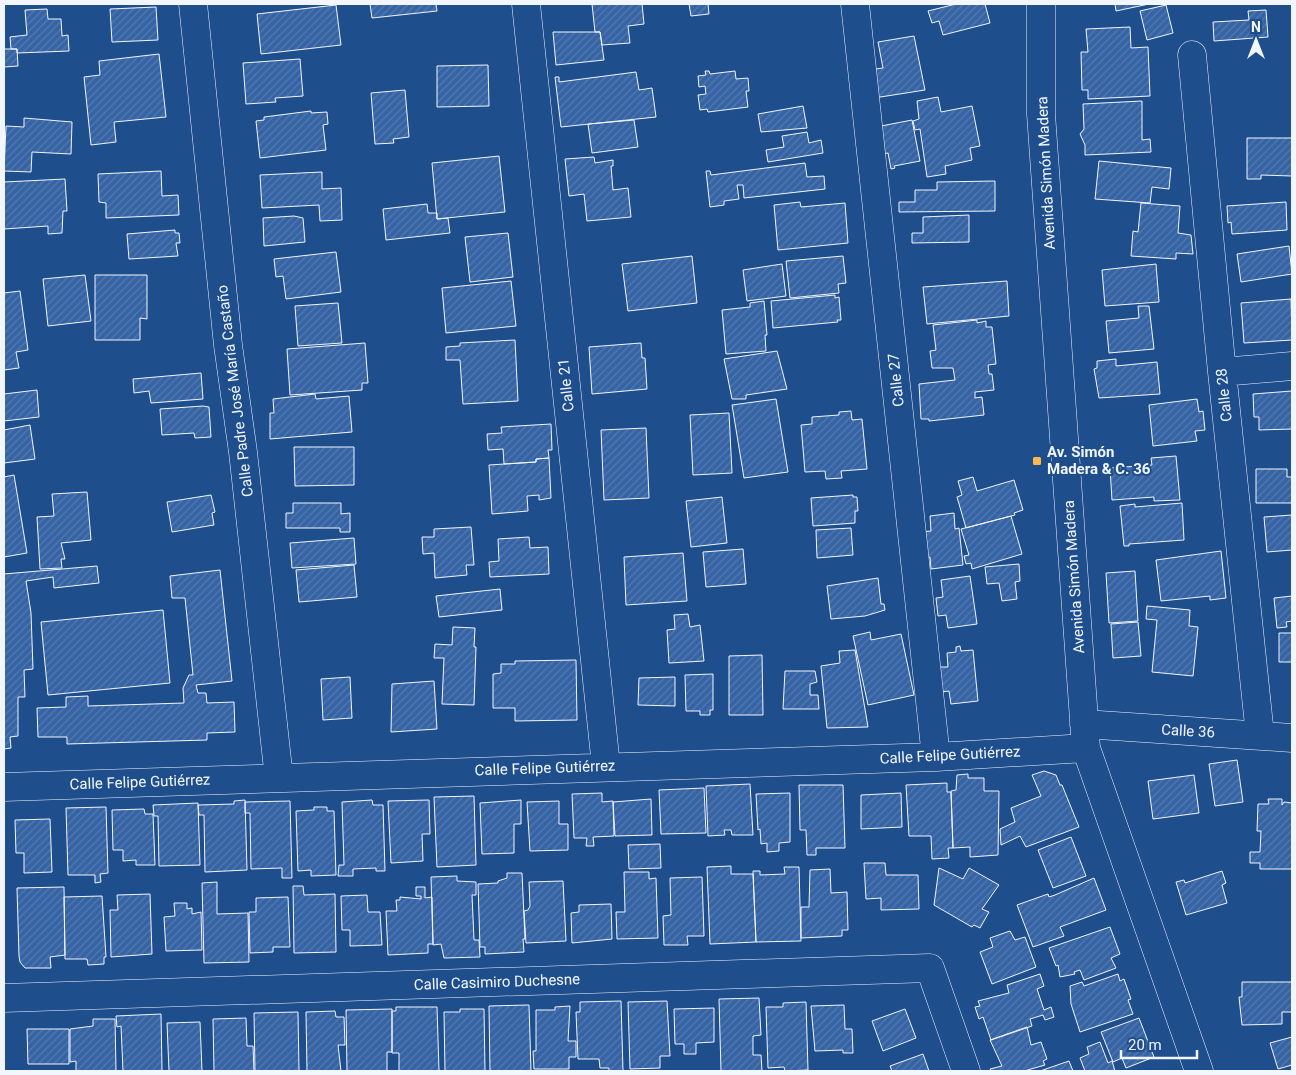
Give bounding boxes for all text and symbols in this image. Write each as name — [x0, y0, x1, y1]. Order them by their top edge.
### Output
north arrow — [1231, 15, 1281, 65]
text: N — [1251, 19, 1261, 35]
street label: Avenida Simón Madera — [1033, 96, 1059, 250]
street label: Calle Padre José María Castaño — [213, 284, 257, 498]
street label: Calle 27 — [884, 352, 908, 408]
street label: Calle 21 — [554, 357, 578, 413]
street label: Calle 28 — [1212, 367, 1236, 423]
place label: Av. Simón Madera & C. 36 — [1047, 443, 1151, 478]
marker: Av. Simón Madera & C. 36 — [1031, 455, 1043, 467]
street label: Avenida Simón Madera — [1060, 500, 1088, 654]
street label: Calle 36 — [1161, 721, 1215, 741]
street label: Calle Felipe Gutiérrez — [879, 742, 1021, 768]
street label: Calle Felipe Gutiérrez — [474, 757, 616, 779]
street label: Calle Felipe Gutiérrez — [69, 771, 211, 793]
street label: Calle Casimiro Duchesne — [414, 970, 580, 994]
scale bar — [1121, 1028, 1197, 1060]
text: 20 m — [1128, 1036, 1162, 1054]

